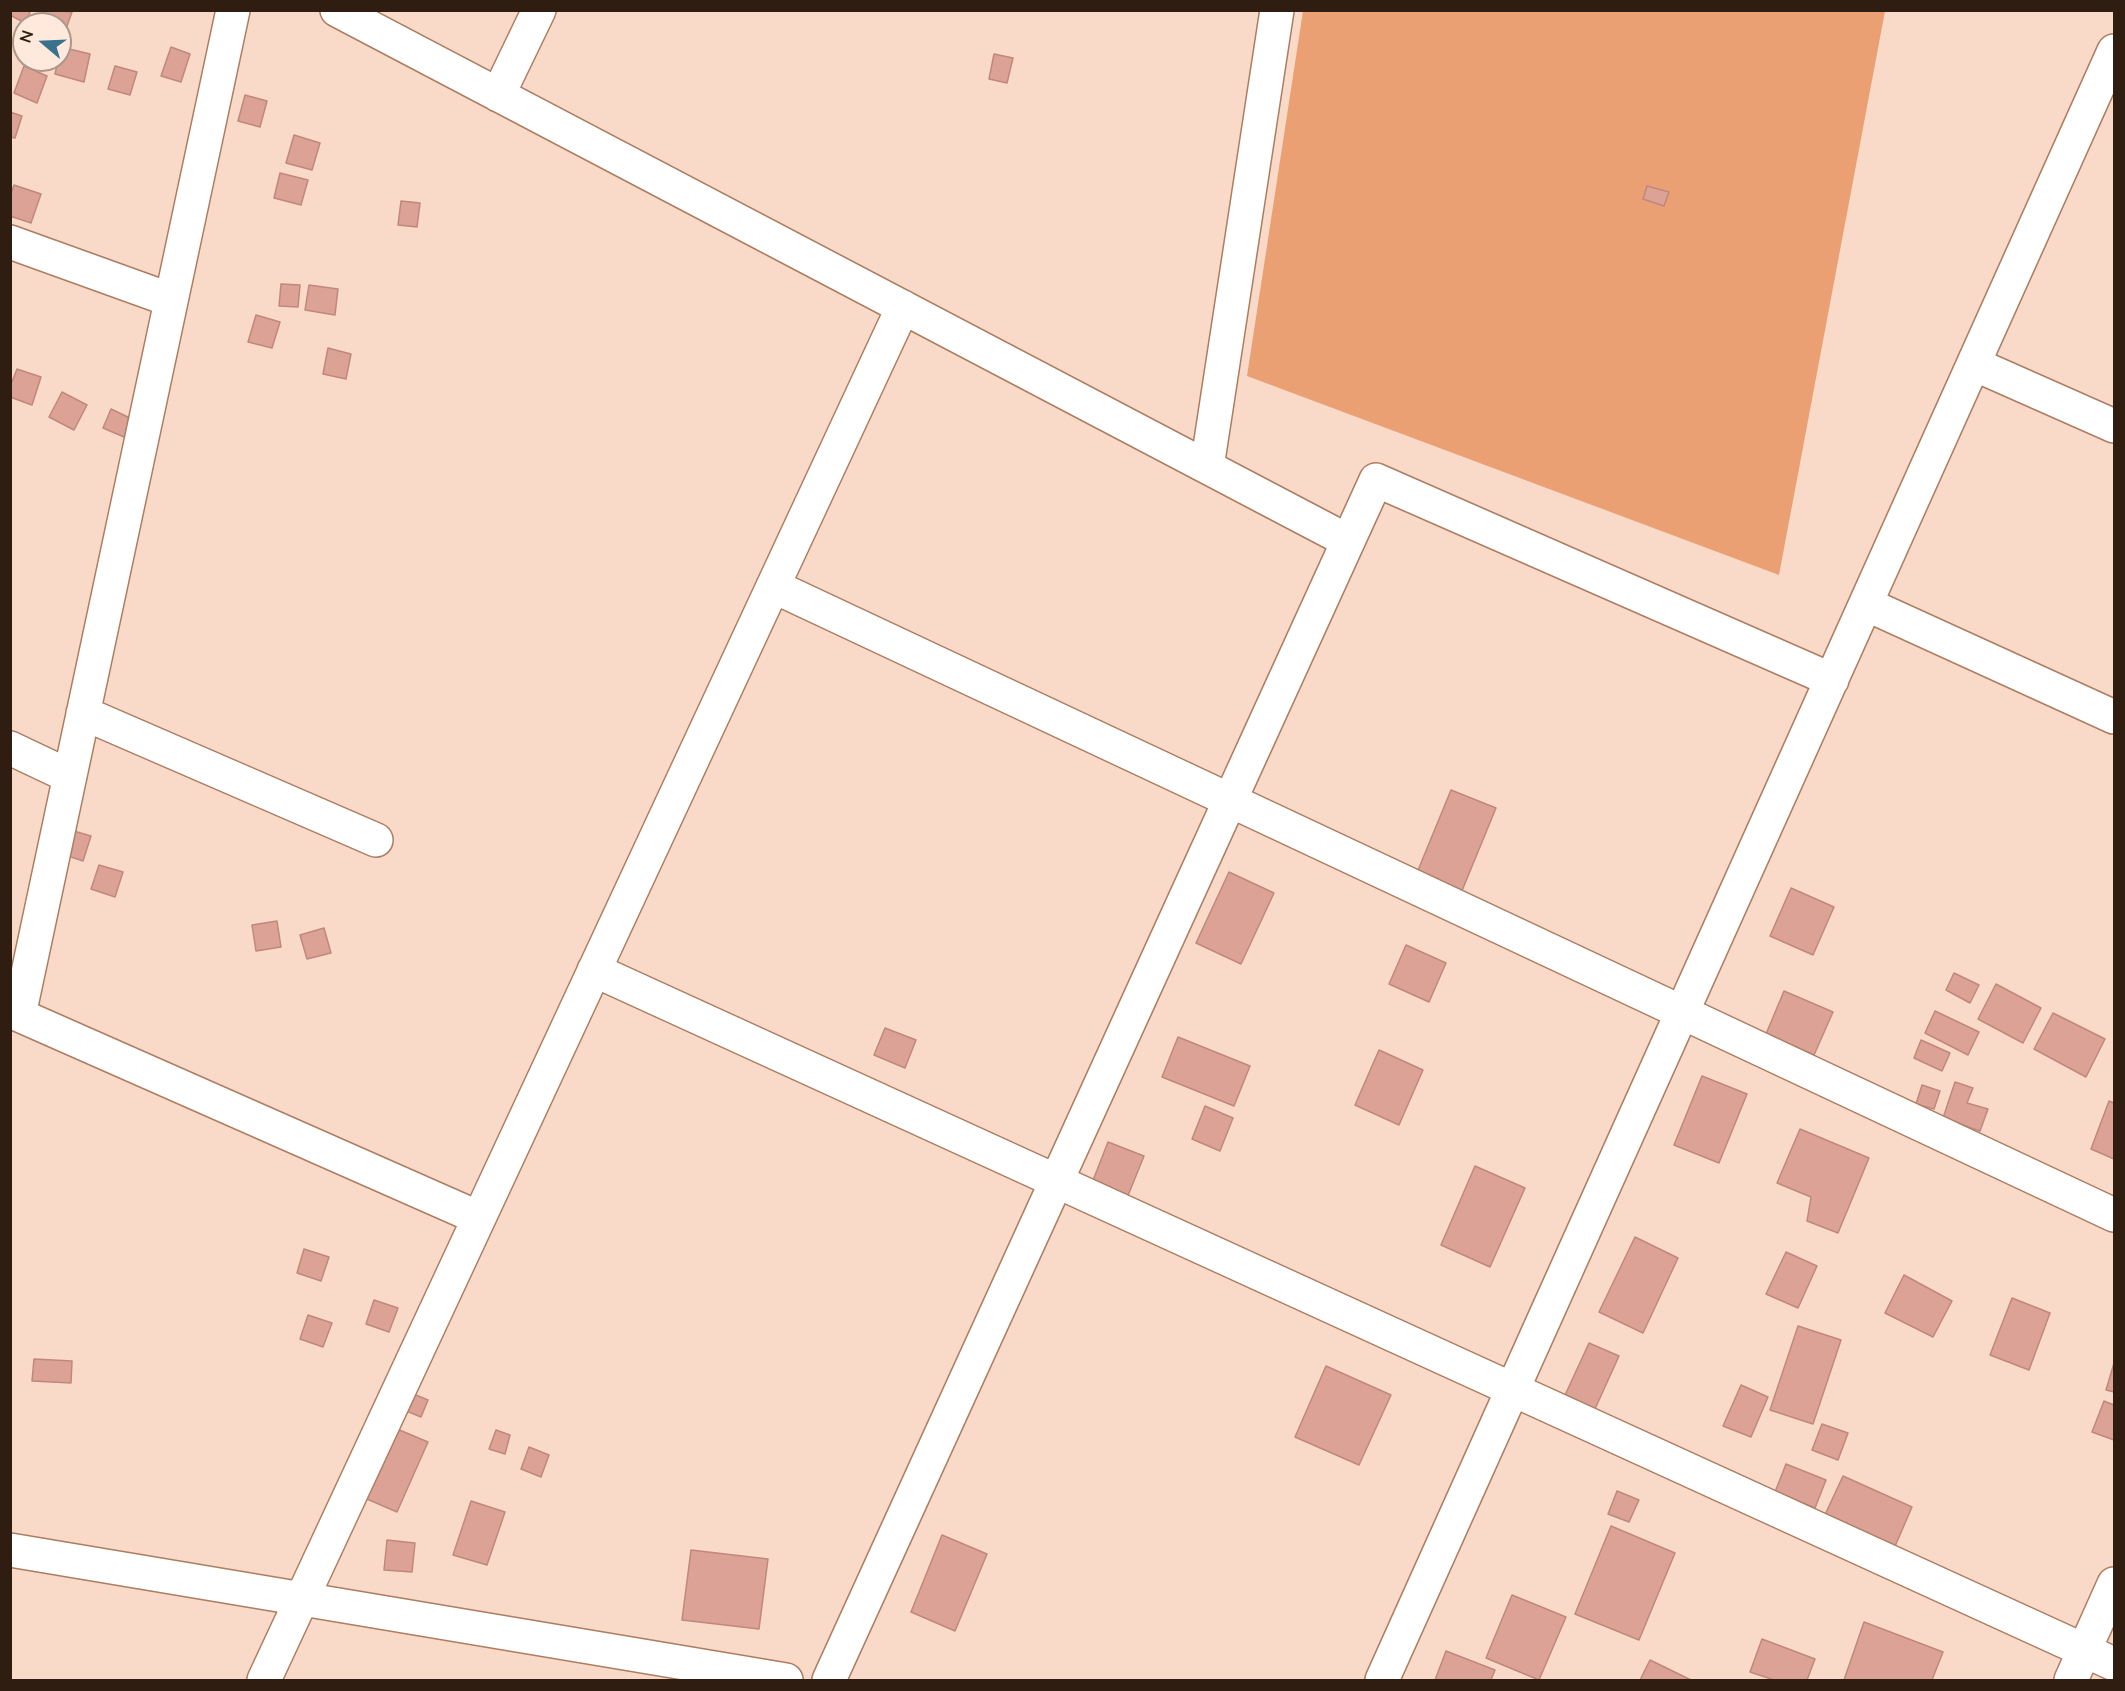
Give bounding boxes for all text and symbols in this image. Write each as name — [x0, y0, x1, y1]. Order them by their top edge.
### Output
north arrow — [12, 12, 72, 72]
text: N — [15, 28, 39, 46]

